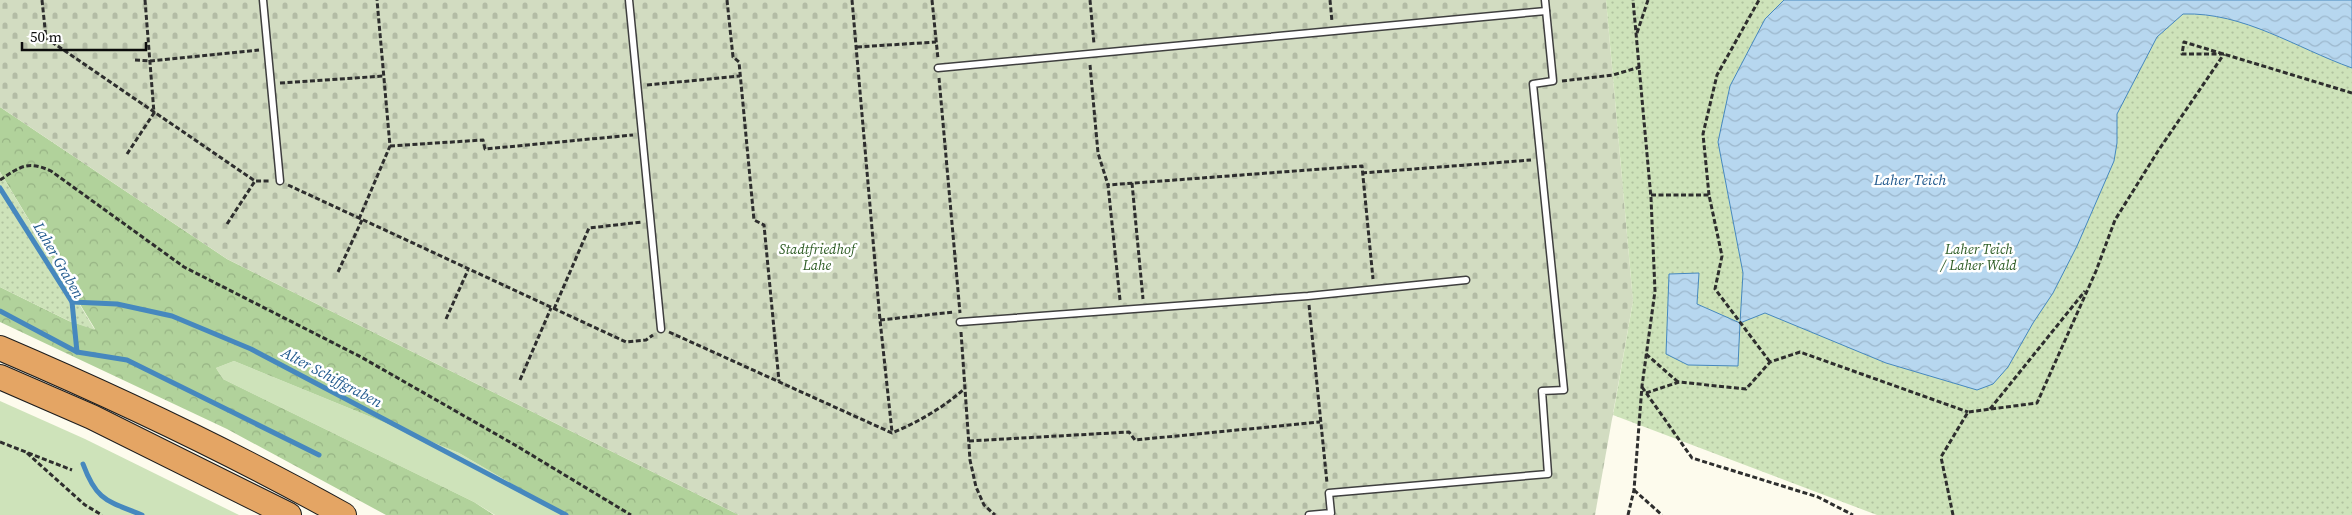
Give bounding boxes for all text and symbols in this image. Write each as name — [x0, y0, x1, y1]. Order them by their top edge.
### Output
scale bar — [22, 20, 146, 52]
text: 50 m — [30, 26, 62, 47]
water label: Laher Teich — [1873, 169, 1946, 190]
water label: Laher Graben — [28, 217, 90, 303]
park label: Stadtfriedhof Lahe — [779, 239, 858, 275]
park label: Laher Teich / Laher Wald — [1939, 239, 2017, 275]
water label: Alter Schiffgraben — [277, 341, 386, 413]

